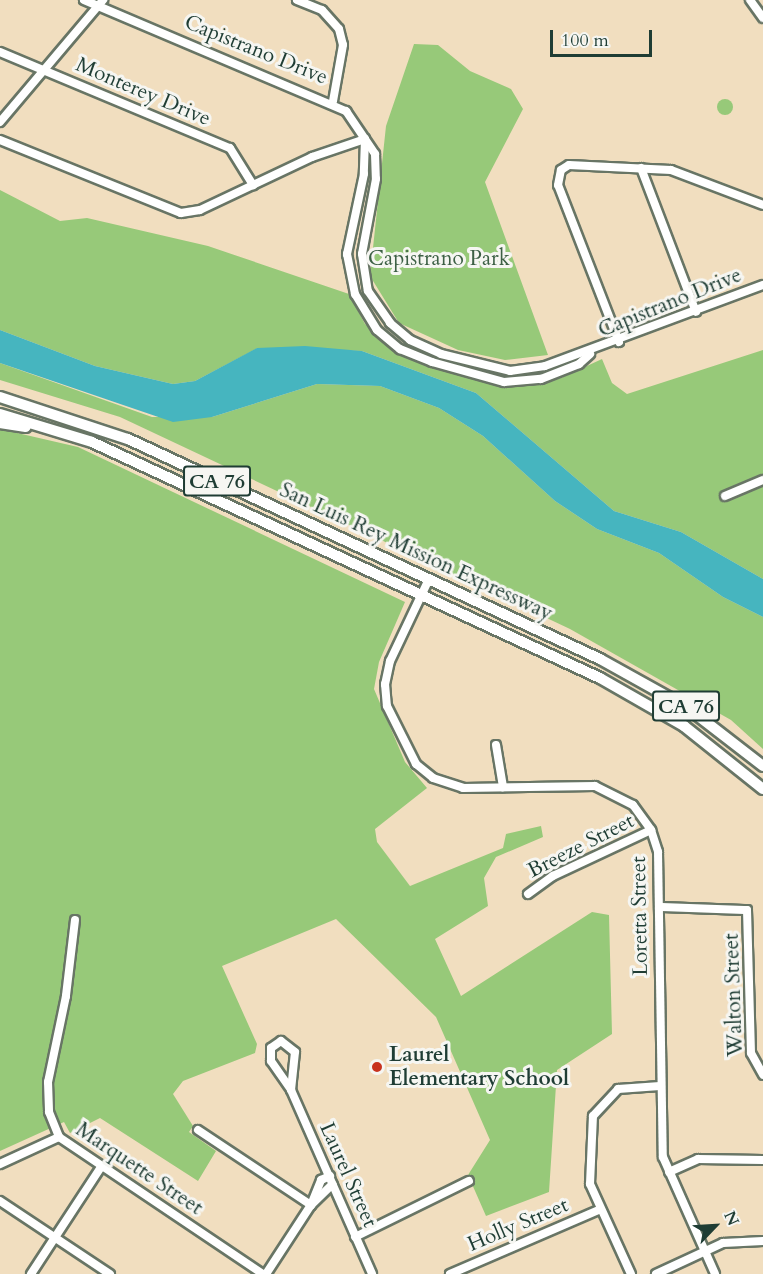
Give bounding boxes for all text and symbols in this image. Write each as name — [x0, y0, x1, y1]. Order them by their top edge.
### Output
street label: Capistrano Drive — [181, 10, 331, 90]
scale bar — [553, 18, 655, 56]
text: 100 m — [561, 28, 609, 53]
street label: Monterey Drive — [72, 52, 214, 132]
park label: Capistrano Park — [368, 246, 510, 272]
street label: Capistrano Drive — [595, 263, 745, 343]
road number: CA 76 — [182, 464, 252, 498]
street label: San Luis Rey Mission Expressway — [276, 478, 556, 626]
road number: CA 76 — [652, 689, 720, 723]
street label: Breeze Street — [524, 808, 638, 884]
street label: Loretta Street — [626, 856, 654, 976]
street label: Walton Street — [719, 933, 749, 1057]
place label: Laurel Elementary School — [389, 1042, 569, 1092]
marker: Laurel Elementary School — [370, 1060, 384, 1074]
street label: Marquette Street — [71, 1117, 207, 1221]
street label: Laurel Street — [314, 1119, 382, 1231]
street label: Holly Street — [464, 1193, 572, 1257]
north arrow — [685, 1196, 745, 1256]
text: N — [718, 1207, 744, 1229]

